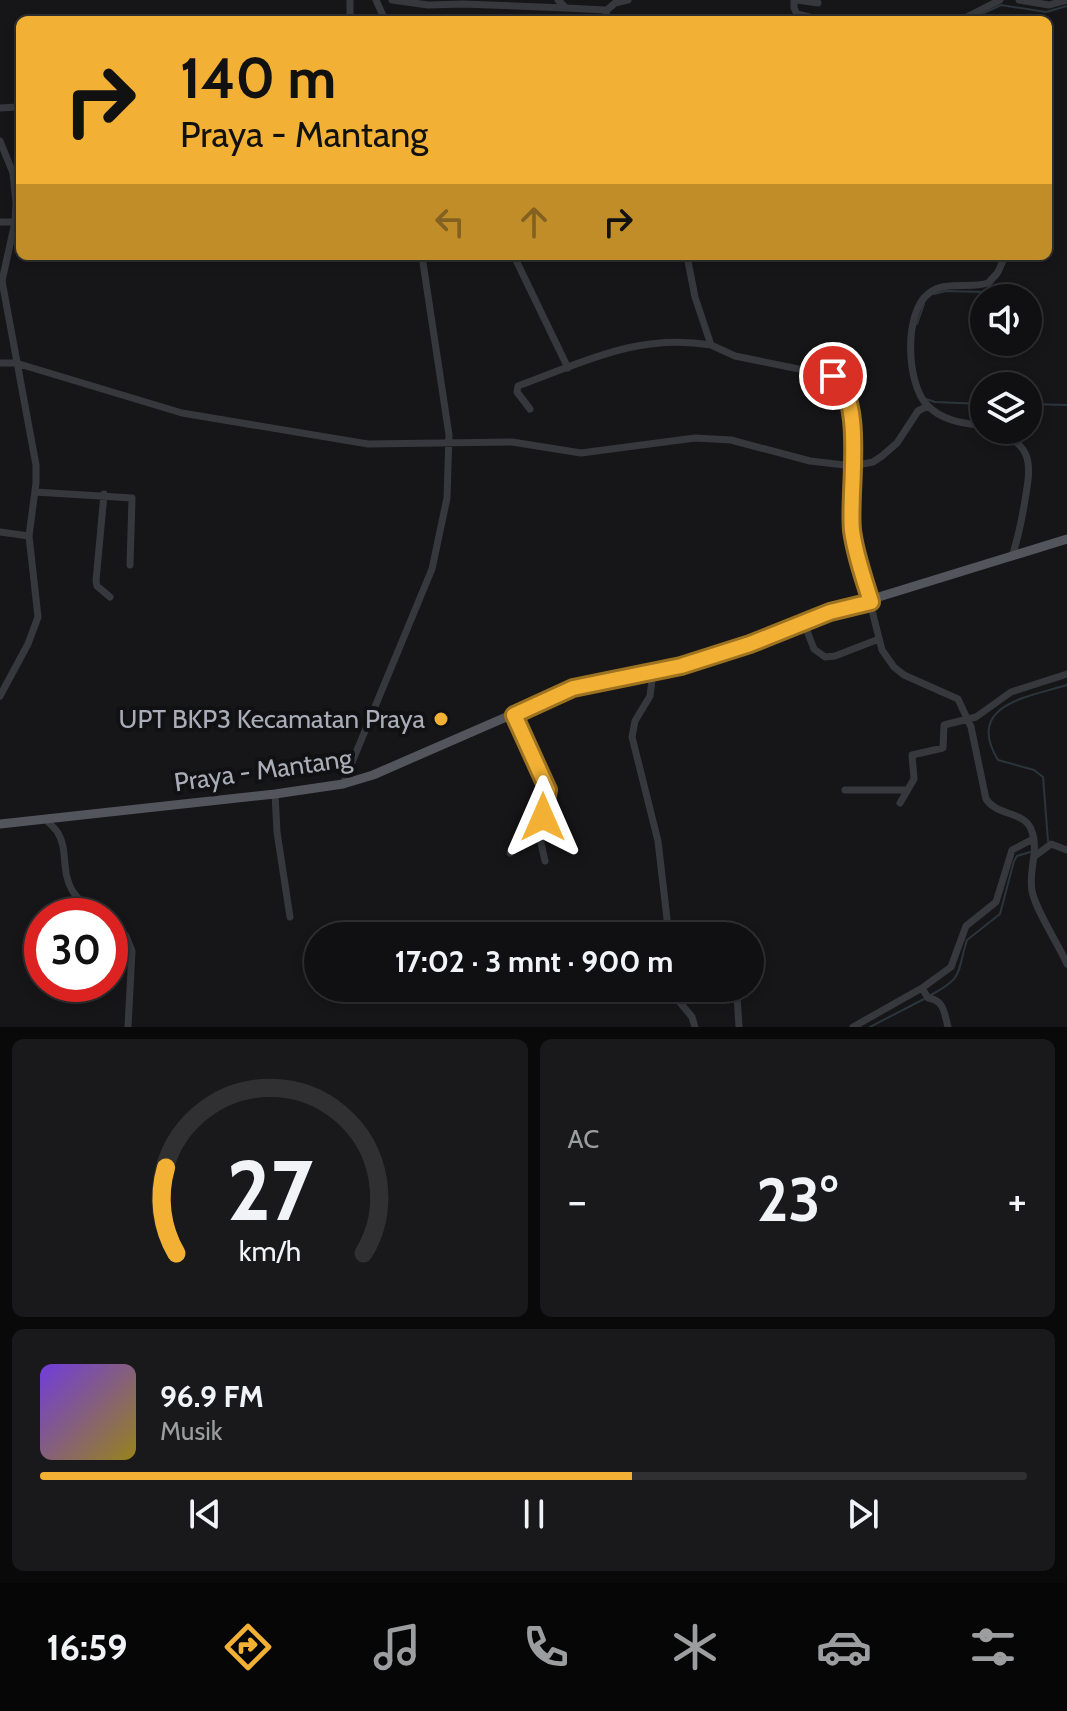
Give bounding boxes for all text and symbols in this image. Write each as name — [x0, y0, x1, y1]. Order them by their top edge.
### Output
text: 140 m — [180, 44, 336, 112]
icon: right — [48, 48, 152, 152]
text: Praya - Mantang — [180, 112, 428, 156]
icon: left — [428, 200, 472, 244]
icon: ahead — [512, 200, 556, 244]
icon: right — [596, 200, 640, 244]
map controls — [970, 284, 1042, 444]
button: sound — [970, 284, 1042, 356]
pin — [799, 342, 867, 410]
icon: arrive — [811, 354, 855, 398]
button: layers — [970, 372, 1042, 444]
place label: UPT BKP3 Kecamatan Praya — [119, 703, 426, 735]
marker: UPT BKP3 Kecamatan Praya — [432, 710, 450, 728]
street label: Praya - Mantang — [172, 742, 355, 798]
position arrow — [501, 775, 585, 859]
speed limit sign: 30 — [24, 898, 128, 1002]
text: 17:02 · 3 mnt · 900 m — [395, 943, 673, 980]
text: AC — [568, 1123, 599, 1155]
text: 27 — [227, 1140, 313, 1241]
text: 23° — [757, 1163, 838, 1236]
text: − — [568, 1174, 587, 1227]
text: + — [1008, 1174, 1027, 1227]
text: km/h — [238, 1233, 301, 1268]
text: 96.9 FM — [160, 1378, 264, 1415]
text: Musik — [160, 1415, 222, 1447]
icon: previous — [183, 1492, 227, 1536]
icon: pause — [512, 1492, 556, 1536]
icon: next — [841, 1492, 885, 1536]
icon: directions — [220, 1619, 276, 1675]
icon: music — [369, 1619, 425, 1675]
icon: phone — [518, 1619, 574, 1675]
icon: climate — [667, 1619, 723, 1675]
icon: car — [816, 1619, 872, 1675]
icon: filters — [965, 1619, 1021, 1675]
text: 16:59 — [46, 1625, 128, 1669]

